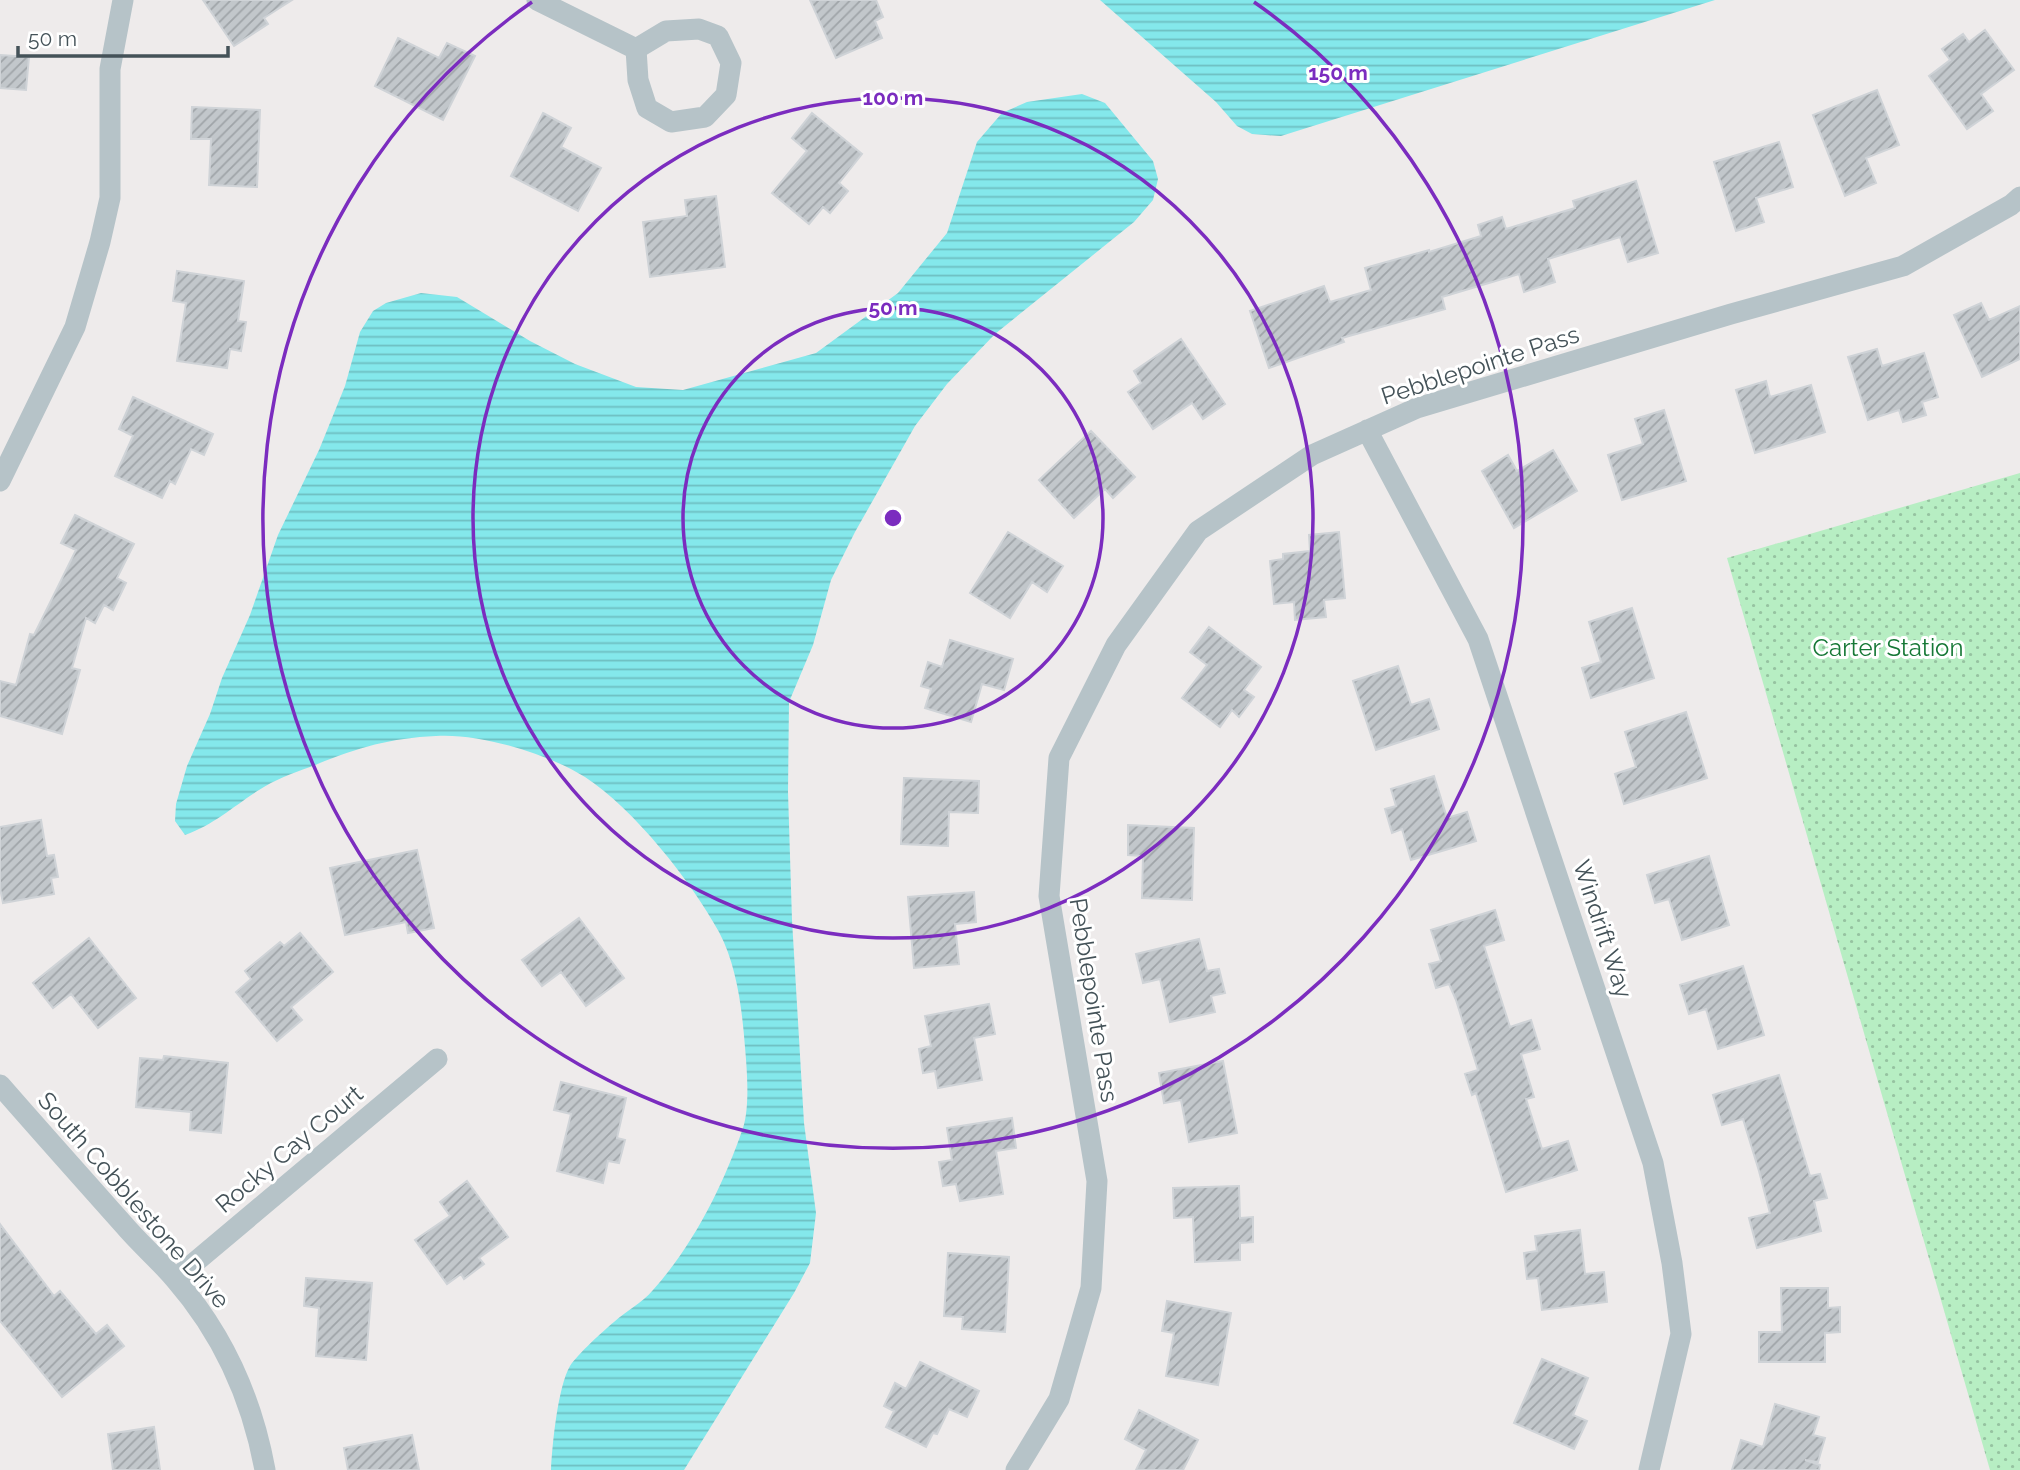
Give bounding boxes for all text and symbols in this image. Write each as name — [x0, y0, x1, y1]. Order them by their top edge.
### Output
scale bar — [18, 14, 228, 58]
text: 50 m — [28, 26, 77, 51]
text: 150 m — [1308, 60, 1368, 85]
text: 100 m — [863, 85, 923, 110]
text: 50 m — [868, 295, 918, 320]
street label: Pebblepointe Pass — [1377, 319, 1583, 411]
centre of rings — [881, 506, 905, 530]
park label: Carter Station — [1813, 633, 1963, 662]
street label: Windrift Way — [1567, 856, 1639, 1002]
street label: Pebblepointe Pass — [1064, 896, 1124, 1104]
street label: Rocky Cay Court — [210, 1079, 368, 1219]
street label: South Cobblestone Drive — [32, 1086, 236, 1314]

